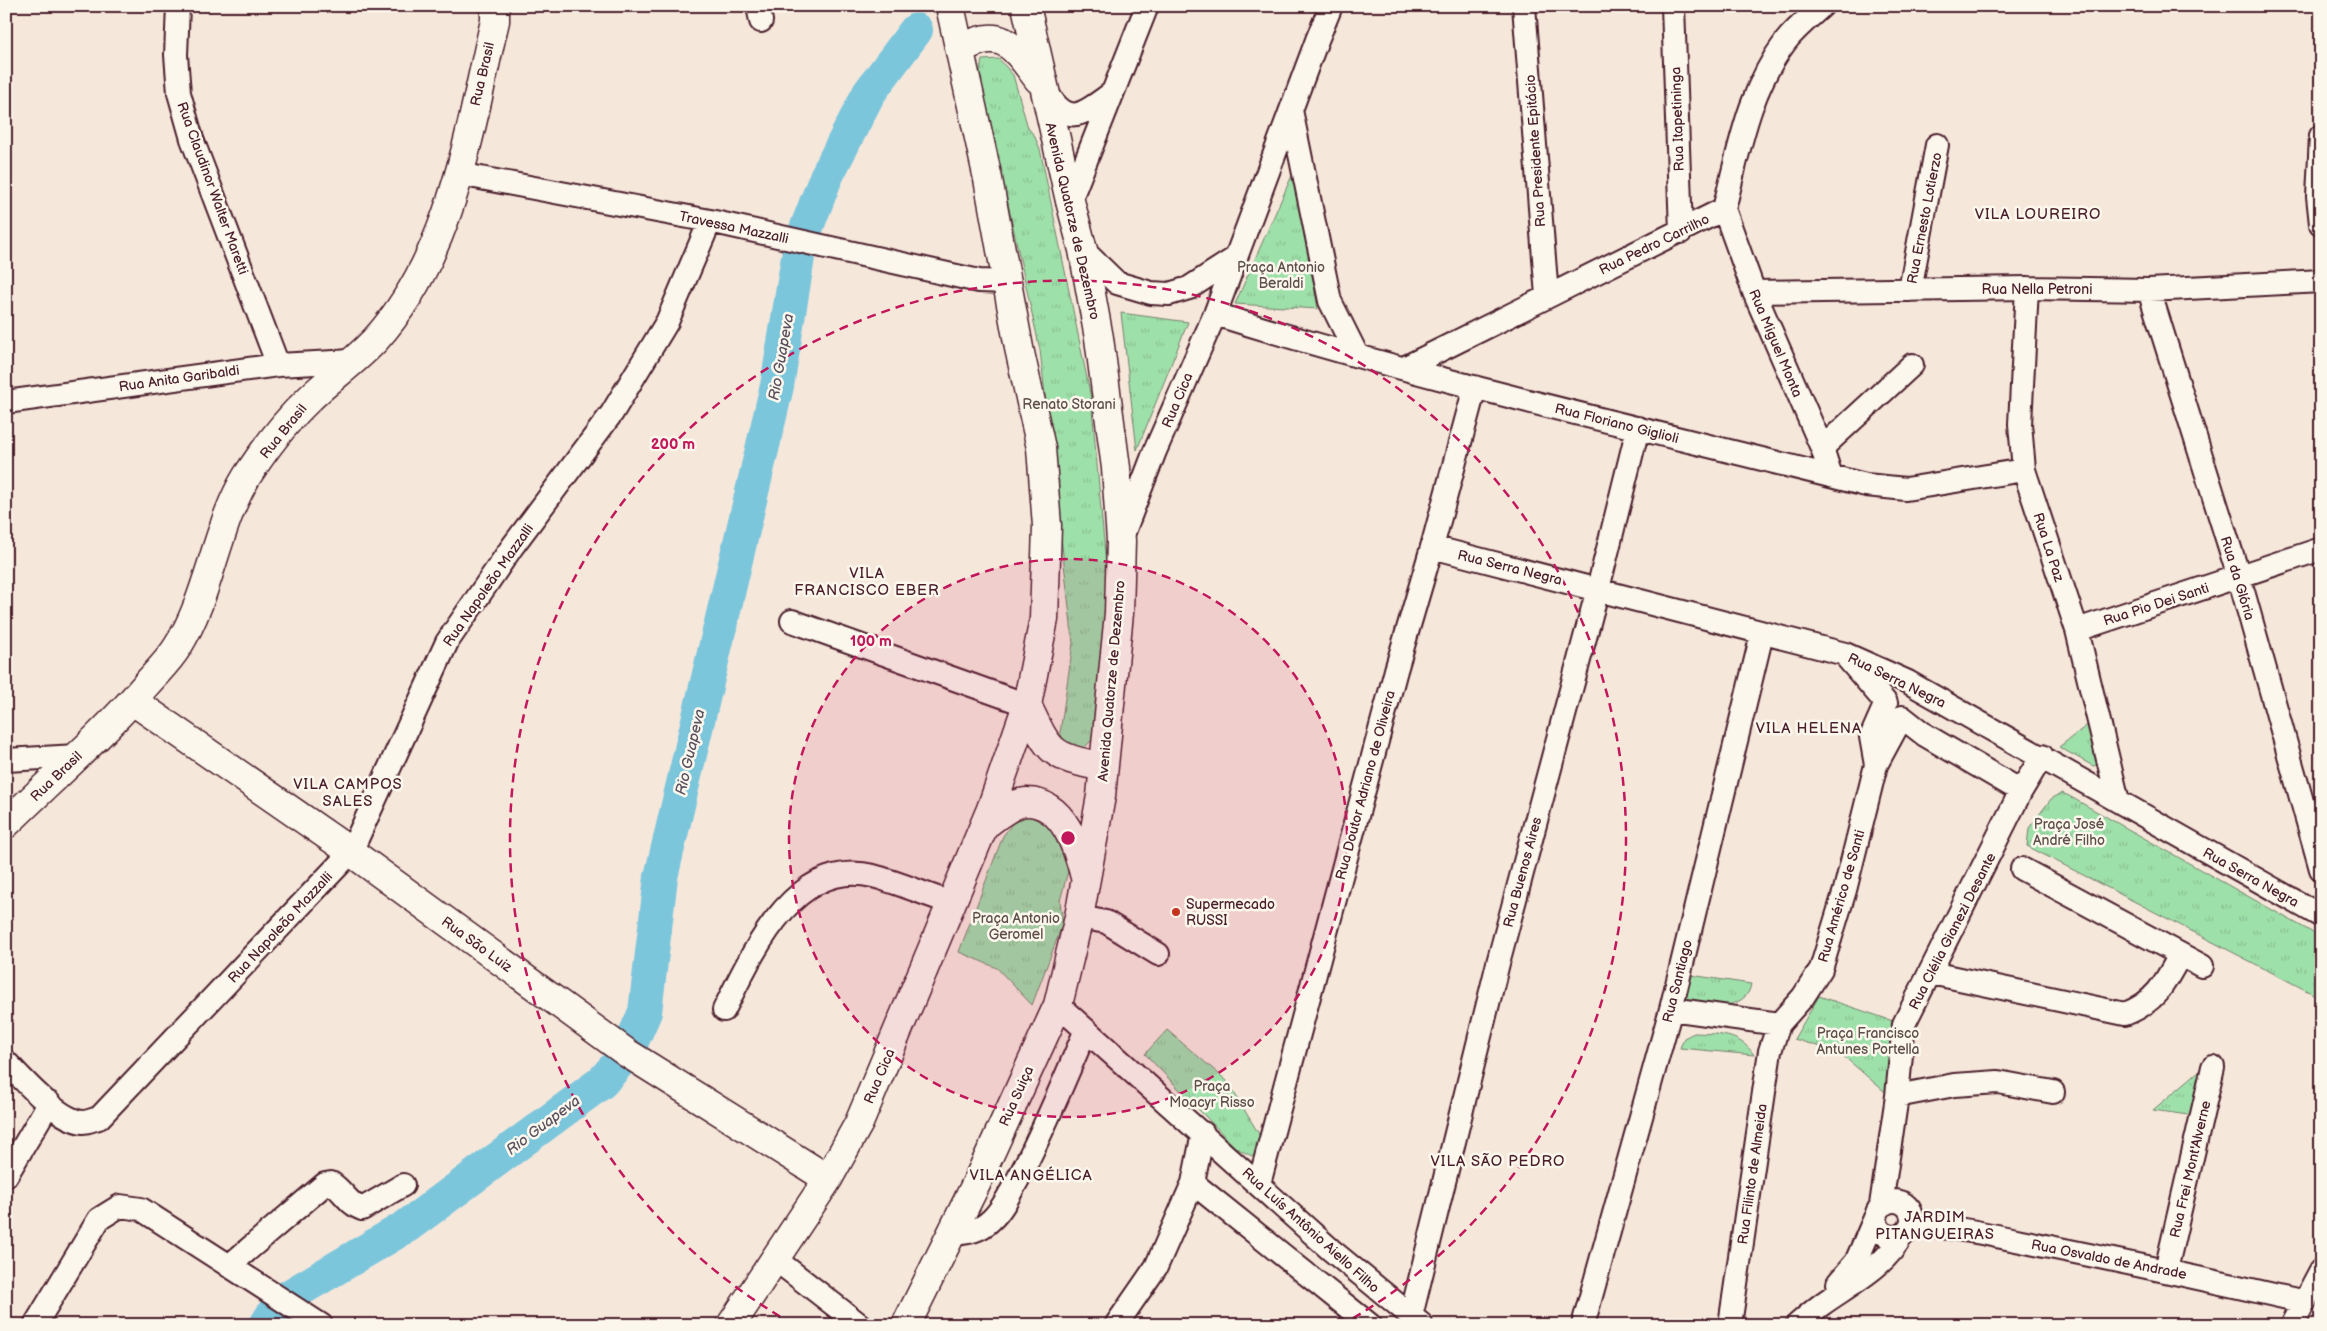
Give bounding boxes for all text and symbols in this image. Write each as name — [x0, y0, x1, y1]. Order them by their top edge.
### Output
street label: Rua Brasil — [467, 40, 498, 108]
street label: Rua Itapetininga — [1667, 66, 1688, 172]
street label: Rua Presidente Epitácio — [1522, 74, 1549, 228]
street label: Rua Claudinor Walter Maretti — [173, 99, 252, 277]
street label: Avenida Quatorze de Dezembro — [1042, 121, 1103, 321]
street label: Rua Ernesto Lotierzo — [1903, 151, 1946, 285]
district label: VILA LOUREIRO — [1975, 205, 2101, 224]
street label: Travessa Mazzalli — [678, 208, 790, 247]
street label: Rua Pedro Carrilho — [1596, 210, 1712, 279]
park label: Praça Antonio Beraldi — [1237, 259, 1325, 292]
street label: Rua Nella Petroni — [1982, 281, 2092, 298]
street label: Rua Miguel Monta — [1745, 287, 1806, 400]
water label: Rio Guapeva — [765, 312, 798, 402]
street label: Rua Anita Garibaldi — [118, 362, 240, 395]
street label: Rua Cica — [1158, 370, 1197, 430]
park label: Renato Storani — [1022, 396, 1116, 413]
street label: Rua Floriano Giglioli — [1553, 400, 1681, 447]
street label: Rua Brasil — [256, 401, 310, 462]
text: 200 m — [651, 435, 695, 454]
street label: Rua La Paz — [2029, 510, 2068, 584]
street label: Rua Napoleão Mazzalli — [440, 521, 537, 650]
street label: Rua da Glória — [2217, 534, 2258, 622]
street label: Rua Serra Negra — [1456, 546, 1564, 589]
district label: VILA FRANCISCO EBER — [794, 564, 940, 600]
street label: Rua Pio Dei Santi — [2101, 579, 2211, 630]
street label: Avenida Quatorze de Dezembro — [1094, 580, 1129, 782]
text: 100 m — [850, 632, 892, 651]
street label: Rua Serra Negra — [1845, 649, 1949, 712]
street label: Rua Doutor Adriano de Oliveira — [1332, 688, 1399, 882]
water label: Rio Guapeva — [671, 707, 710, 797]
district label: VILA HELENA — [1756, 719, 1862, 738]
street label: Rua Brasil — [27, 748, 86, 805]
district label: VILA CAMPOS SALES — [293, 775, 403, 811]
street label: Rua Buenos Aires — [1500, 815, 1545, 929]
park label: Praça José André Filho — [2033, 816, 2105, 849]
street label: Rua Américo de Santi — [1814, 828, 1869, 964]
centre of rings — [1059, 829, 1077, 847]
street label: Rua Serra Negra — [2200, 844, 2302, 911]
street label: Rua Clélia Gianezi Desante — [1905, 850, 1999, 1013]
street label: Rua Napoleão Mazzalli — [224, 868, 336, 986]
place label: Supermecado RUSSI — [1186, 896, 1275, 929]
marker: Supermecado RUSSI — [1170, 906, 1182, 918]
park label: Praça Antonio Geromel — [972, 910, 1060, 943]
street label: Rua São Luiz — [438, 913, 516, 976]
street label: Rua Santiago — [1659, 938, 1696, 1024]
park label: Praça Francisco Antunes Portella — [1816, 1025, 1920, 1058]
street label: Rua Cica — [860, 1046, 899, 1106]
street label: Rua Suiça — [996, 1063, 1037, 1129]
park label: Praça Moacyr Risso — [1169, 1078, 1255, 1111]
water label: Rio Guapeva — [503, 1091, 584, 1159]
street label: Rua Frei Mont'Alverne — [2166, 1099, 2215, 1239]
street label: Rua Filinto de Almeida — [1734, 1103, 1771, 1245]
district label: VILA SÃO PEDRO — [1431, 1152, 1565, 1171]
street label: Rua Luís Antônio Aiello Filho — [1239, 1164, 1383, 1297]
district label: VILA ANGÉLICA — [969, 1166, 1093, 1185]
district label: JARDIM PITANGUEIRAS — [1875, 1208, 1995, 1244]
street label: Rua Osvaldo de Andrade — [2030, 1236, 2188, 1283]

